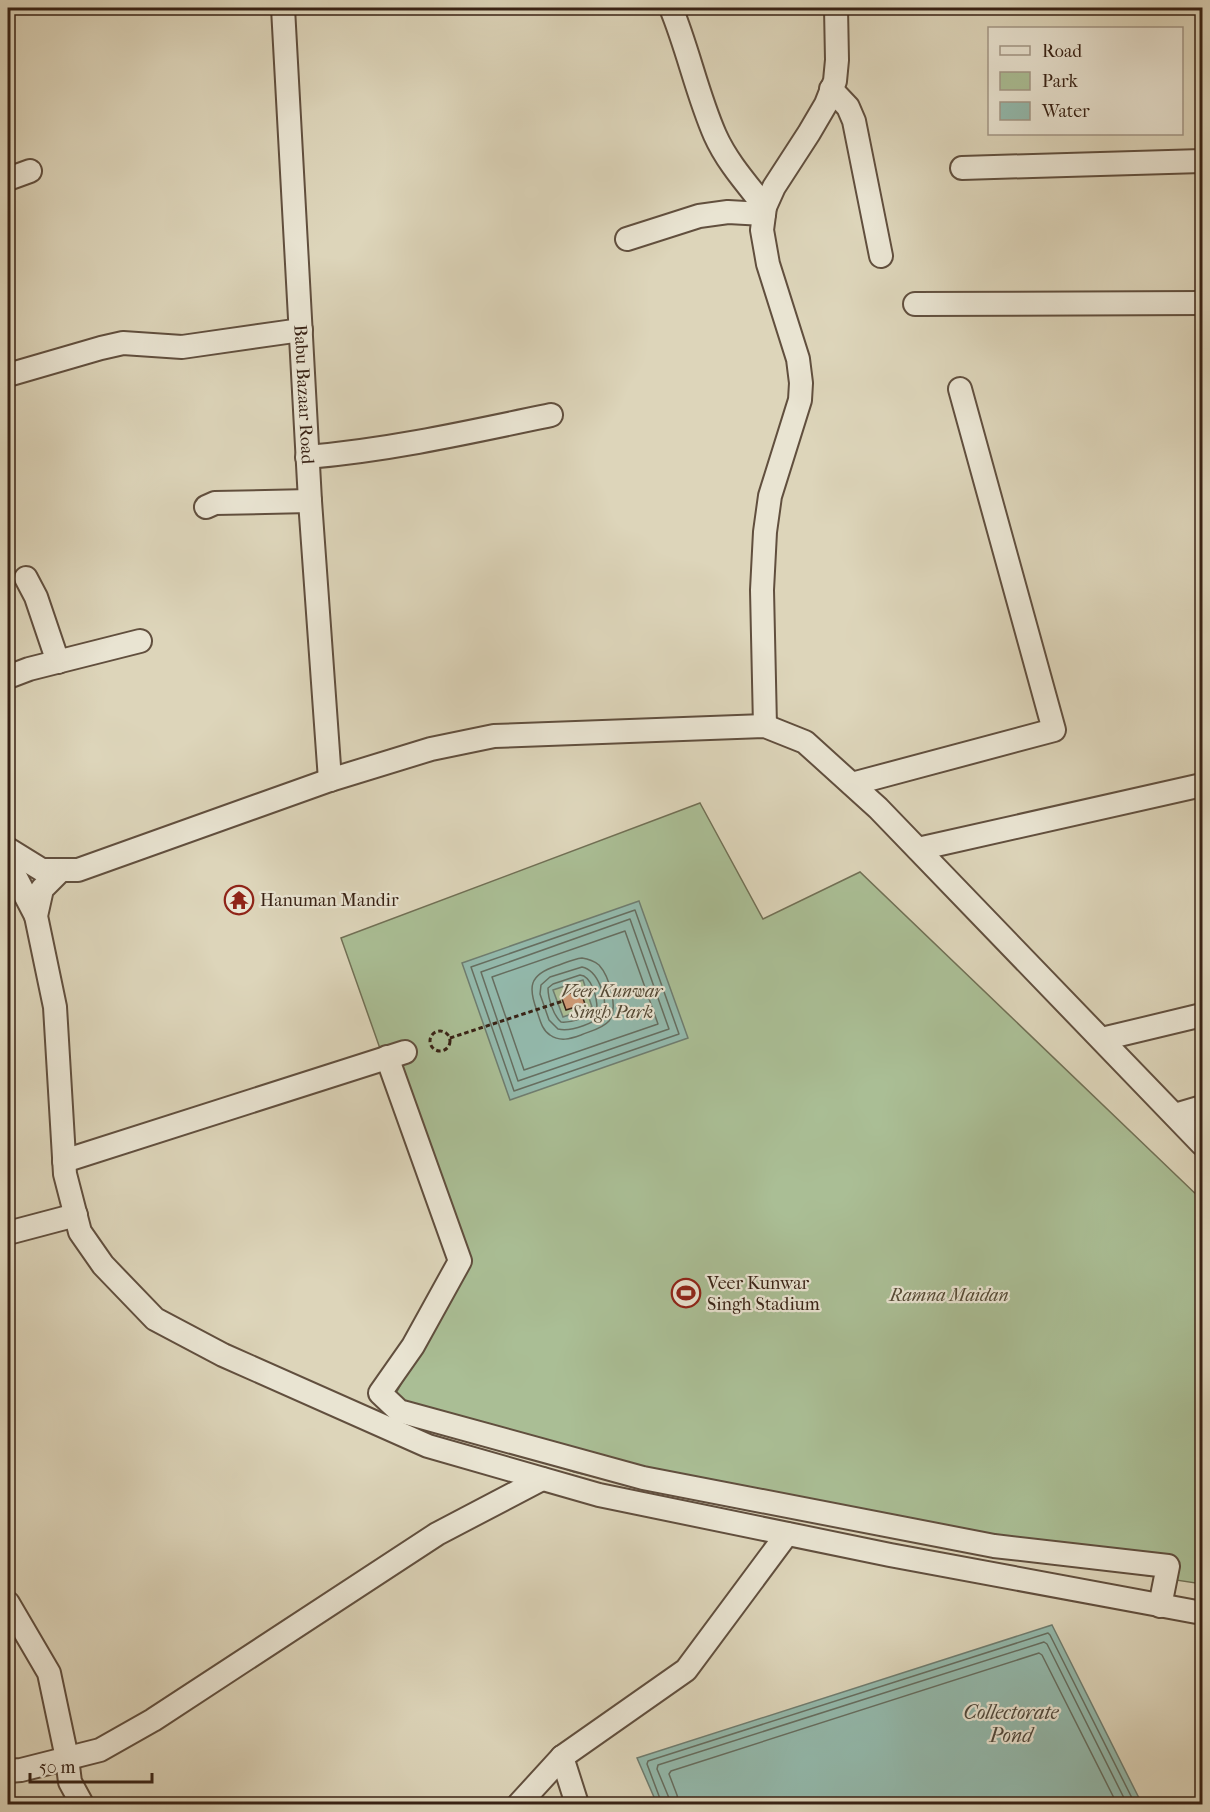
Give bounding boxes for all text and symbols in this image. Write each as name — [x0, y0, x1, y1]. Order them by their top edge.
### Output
legend — [988, 27, 1183, 135]
text: Road — [1042, 41, 1082, 62]
text: Park — [1042, 71, 1079, 92]
text: Water — [1041, 101, 1090, 122]
street label: Babu Bazaar Road — [289, 324, 318, 465]
temple icon: Hanuman Mandir — [223, 884, 255, 916]
place label: Hanuman Mandir — [260, 890, 399, 911]
park label: Veer Kunwar Singh Park — [562, 981, 664, 1023]
place label: Veer Kunwar Singh Stadium — [706, 1273, 820, 1315]
sports icon: Veer Kunwar Singh Stadium — [670, 1277, 702, 1309]
park label: Ramna Maidan — [888, 1285, 1009, 1306]
water label: Collectorate Pond — [963, 1701, 1060, 1747]
scale bar — [30, 1746, 152, 1784]
text: 50 m — [39, 1757, 76, 1778]

